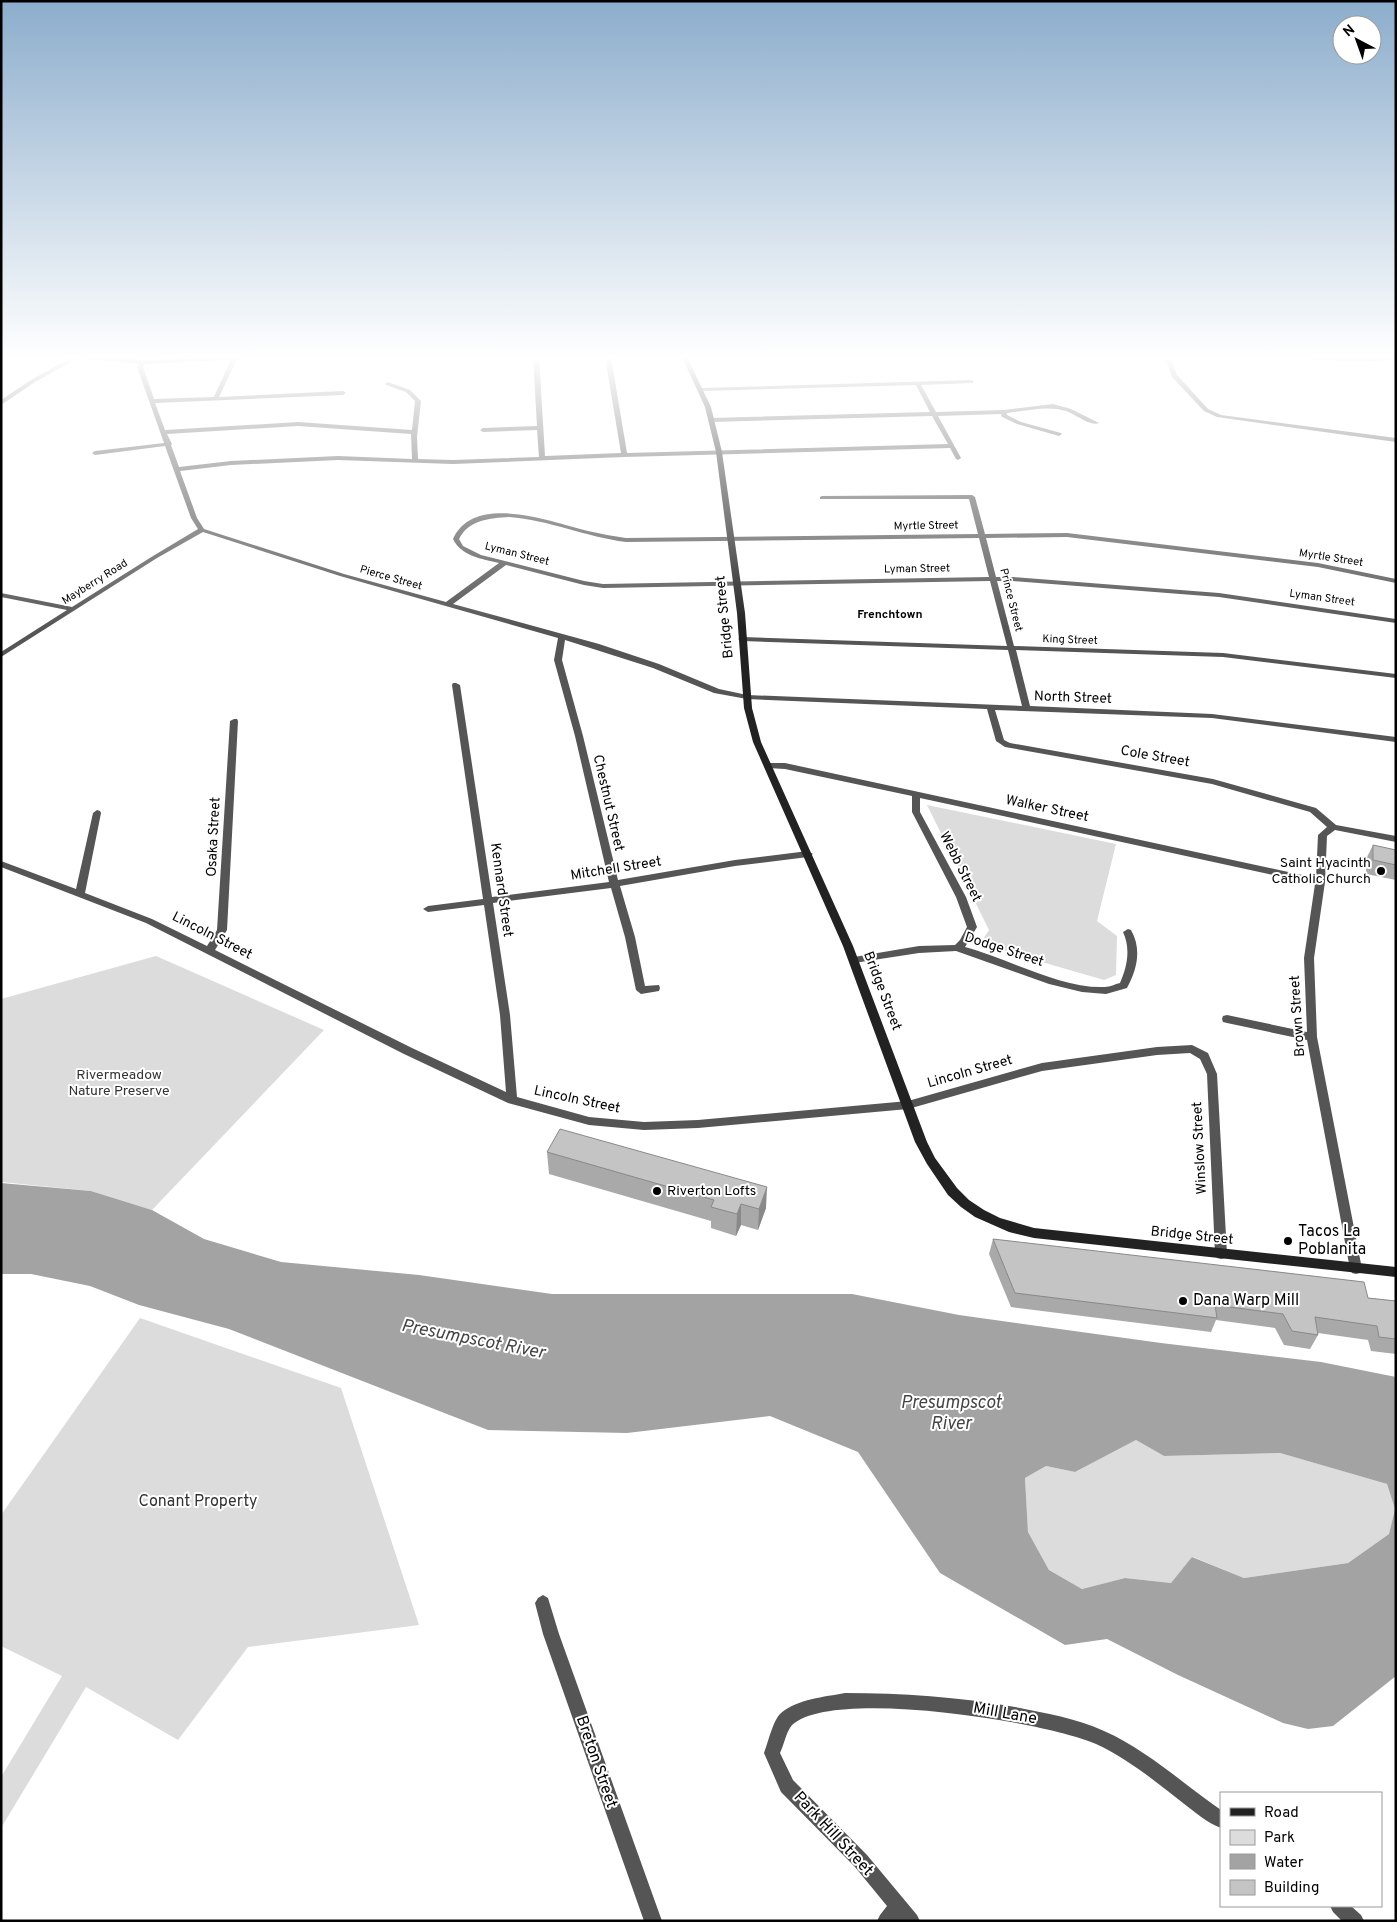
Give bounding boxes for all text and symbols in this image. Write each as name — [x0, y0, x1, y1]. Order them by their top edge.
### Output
north arrow — [1332, 15, 1382, 65]
text: N — [1340, 22, 1359, 41]
street label: Myrtle Street — [893, 518, 959, 534]
street label: Lyman Street — [483, 539, 551, 569]
street label: Myrtle Street — [1298, 546, 1364, 570]
street label: Mayberry Road — [60, 556, 130, 608]
street label: Lyman Street — [884, 561, 950, 577]
street label: Pierce Street — [358, 562, 424, 594]
street label: Prince Street — [996, 567, 1026, 633]
street label: Bridge Street — [712, 575, 738, 659]
street label: Lyman Street — [1288, 586, 1356, 610]
district label: Frenchtown — [857, 607, 923, 623]
street label: King Street — [1042, 632, 1098, 648]
street label: North Street — [1034, 688, 1112, 708]
street label: Cole Street — [1119, 743, 1191, 771]
street label: Chestnut Street — [589, 753, 627, 853]
street label: Walker Street — [1004, 792, 1090, 826]
street label: Osaka Street — [203, 797, 225, 877]
street label: Webb Street — [935, 829, 985, 905]
street label: Kennard Street — [486, 842, 516, 938]
street label: Mitchell Street — [569, 853, 663, 885]
place label: Saint Hyacinth Catholic Church — [1271, 855, 1371, 888]
marker: Saint Hyacinth Catholic Church — [1375, 865, 1387, 877]
street label: Lincoln Street — [169, 909, 255, 963]
street label: Dodge Street — [962, 929, 1046, 971]
street label: Bridge Street — [859, 949, 905, 1033]
street label: Brown Street — [1287, 975, 1309, 1057]
street label: Lincoln Street — [925, 1052, 1015, 1092]
park label: Rivermeadow Nature Preserve — [68, 1067, 170, 1100]
street label: Lincoln Street — [532, 1083, 622, 1117]
street label: Winslow Street — [1189, 1101, 1211, 1195]
place label: Riverton Lofts — [667, 1183, 756, 1200]
marker: Riverton Lofts — [651, 1185, 663, 1197]
place label: Tacos La Poblanita — [1298, 1222, 1366, 1260]
street label: Bridge Street — [1150, 1223, 1234, 1249]
marker: Tacos La Poblanita — [1282, 1235, 1294, 1247]
place label: Dana Warp Mill — [1193, 1291, 1299, 1311]
marker: Dana Warp Mill — [1177, 1295, 1189, 1307]
water label: Presumpscot River — [399, 1315, 549, 1366]
water label: Presumpscot River — [901, 1392, 1003, 1436]
park label: Conant Property — [138, 1492, 258, 1512]
street label: Mill Lane — [972, 1699, 1038, 1729]
street label: Breton Street — [571, 1713, 621, 1811]
street label: Park Hill Street — [789, 1788, 877, 1880]
legend — [1220, 1792, 1382, 1907]
text: Road — [1264, 1804, 1299, 1823]
text: Park — [1264, 1829, 1295, 1848]
text: Water — [1264, 1854, 1304, 1873]
text: Building — [1264, 1879, 1319, 1898]

